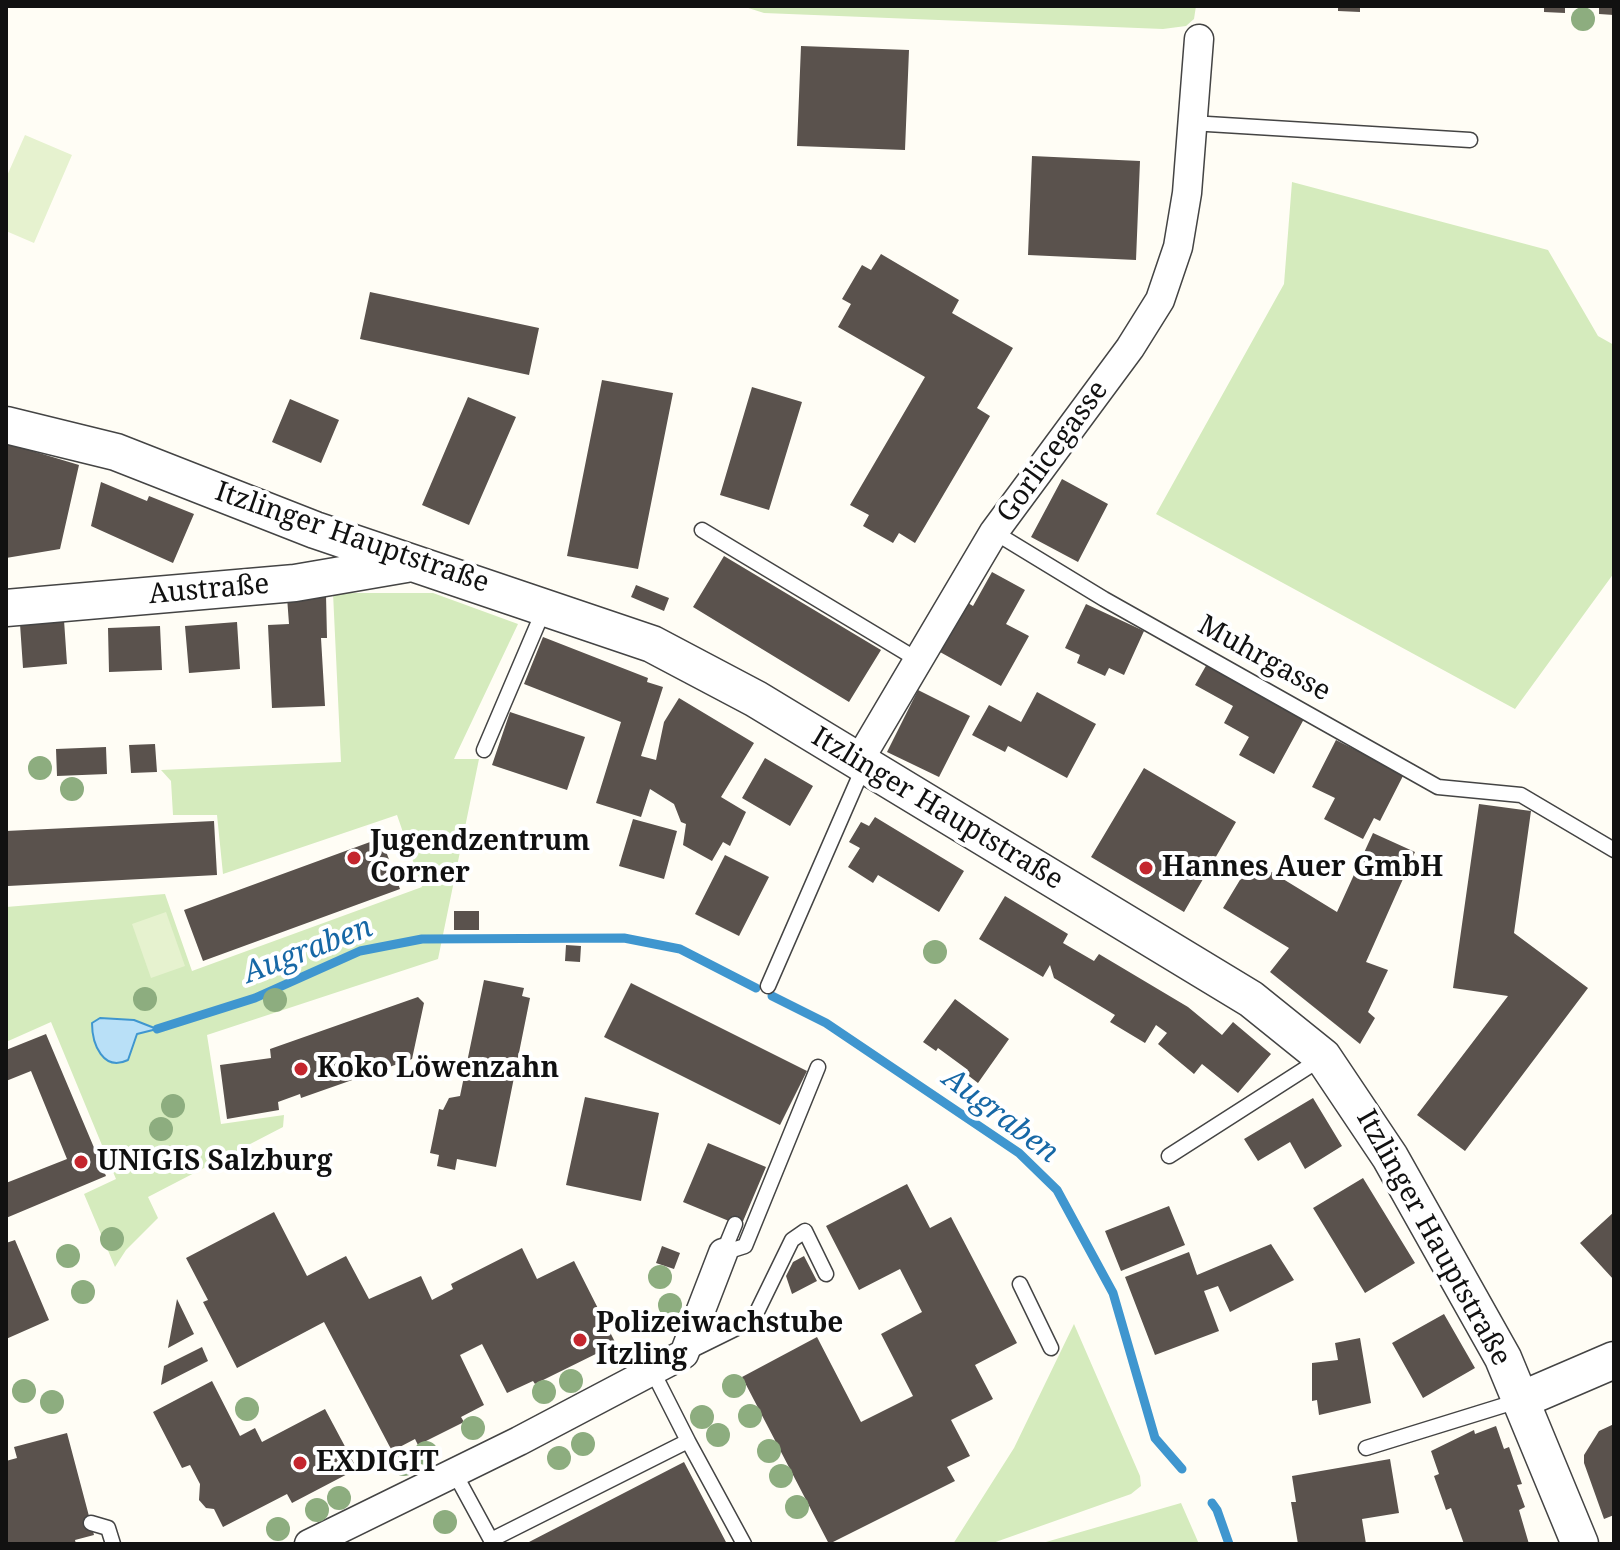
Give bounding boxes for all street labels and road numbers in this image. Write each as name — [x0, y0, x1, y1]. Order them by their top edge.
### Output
street label: Gorlicegasse — [990, 375, 1116, 529]
street label: Itzlinger Hauptstraße — [211, 475, 493, 601]
street label: Austraße — [147, 568, 271, 612]
street label: Muhrgasse — [1192, 609, 1336, 709]
street label: Itzlinger Hauptstraße — [805, 721, 1069, 897]
street label: Itzlinger Hauptstraße — [1349, 1104, 1517, 1372]

